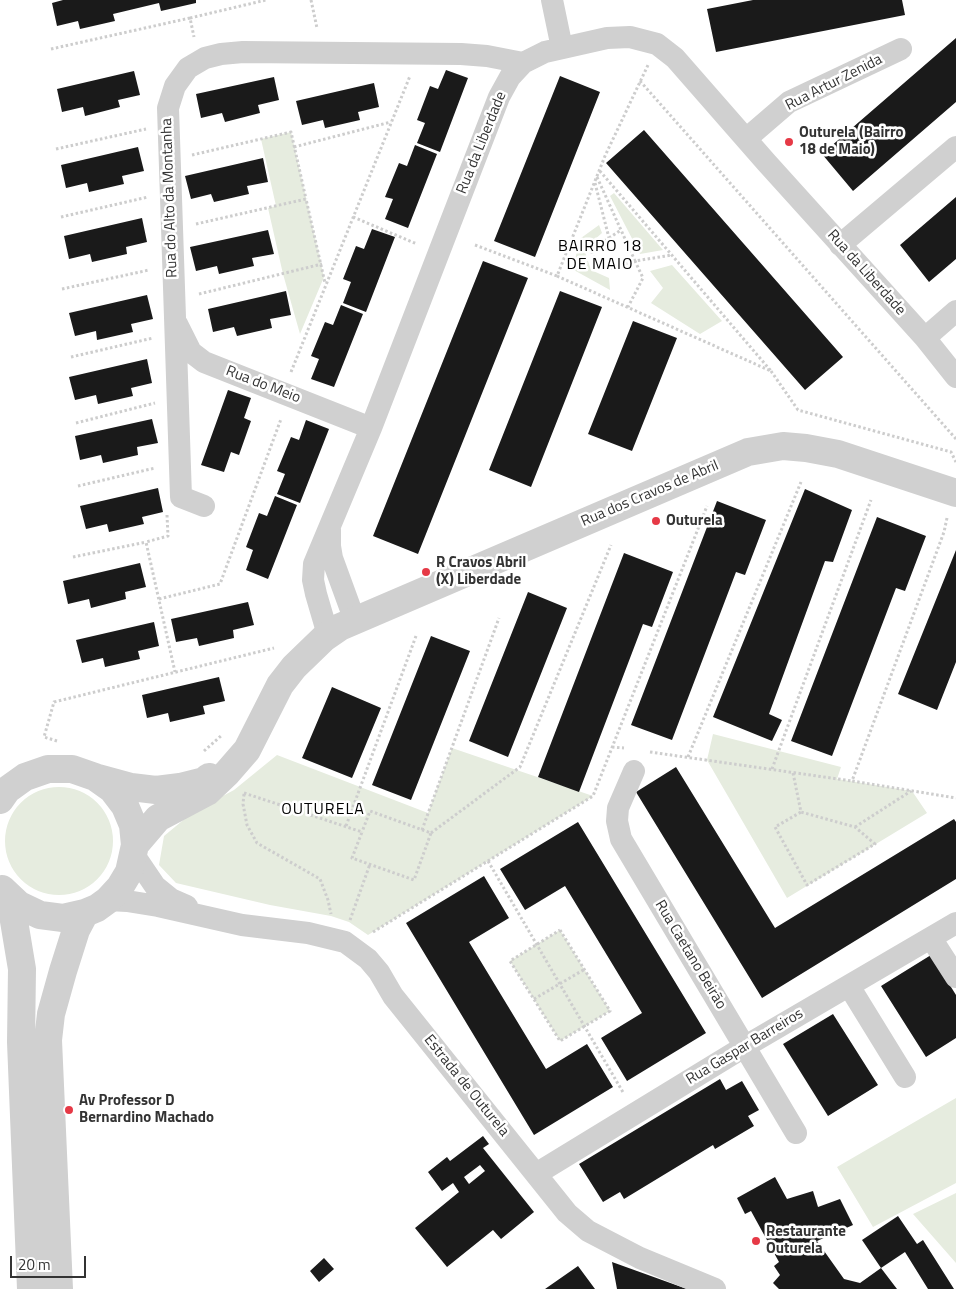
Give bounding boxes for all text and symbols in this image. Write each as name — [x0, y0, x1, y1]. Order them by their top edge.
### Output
street label: Rua Artur Zenida — [783, 51, 885, 115]
street label: Rua da Liberdade — [453, 89, 511, 197]
street label: Rua do Alto da Montanha — [158, 118, 182, 278]
place label: Outurela (Bairro 18 de Maio) — [799, 124, 904, 159]
marker: Outurela (Bairro 18 de Maio) — [783, 136, 795, 148]
street label: Rua da Liberdade — [823, 227, 909, 319]
district label: BAIRRO 18 DE MAIO — [557, 237, 643, 275]
street label: Rua do Meio — [223, 363, 303, 407]
street label: Rua dos Cravos de Abril — [579, 457, 721, 531]
place label: Outurela — [666, 512, 723, 530]
marker: Outurela — [650, 515, 662, 527]
place label: R Cravos Abril (X) Liberdade — [436, 554, 526, 589]
marker: R Cravos Abril (X) Liberdade — [420, 566, 432, 578]
district label: OUTURELA — [280, 800, 366, 820]
street label: Rua Caetano Beirão — [650, 897, 730, 1013]
street label: Rua Gaspar Barreiros — [683, 1005, 807, 1089]
street label: Estrada de Outurela — [420, 1032, 512, 1140]
place label: Av Professor D Bernardino Machado — [79, 1092, 214, 1127]
marker: Av Professor D Bernardino Machado — [63, 1104, 75, 1116]
place label: Restaurante Outurela — [766, 1223, 846, 1258]
marker: Restaurante Outurela — [750, 1235, 762, 1247]
scale bar — [12, 1246, 89, 1278]
text: 20 m — [18, 1253, 51, 1276]

